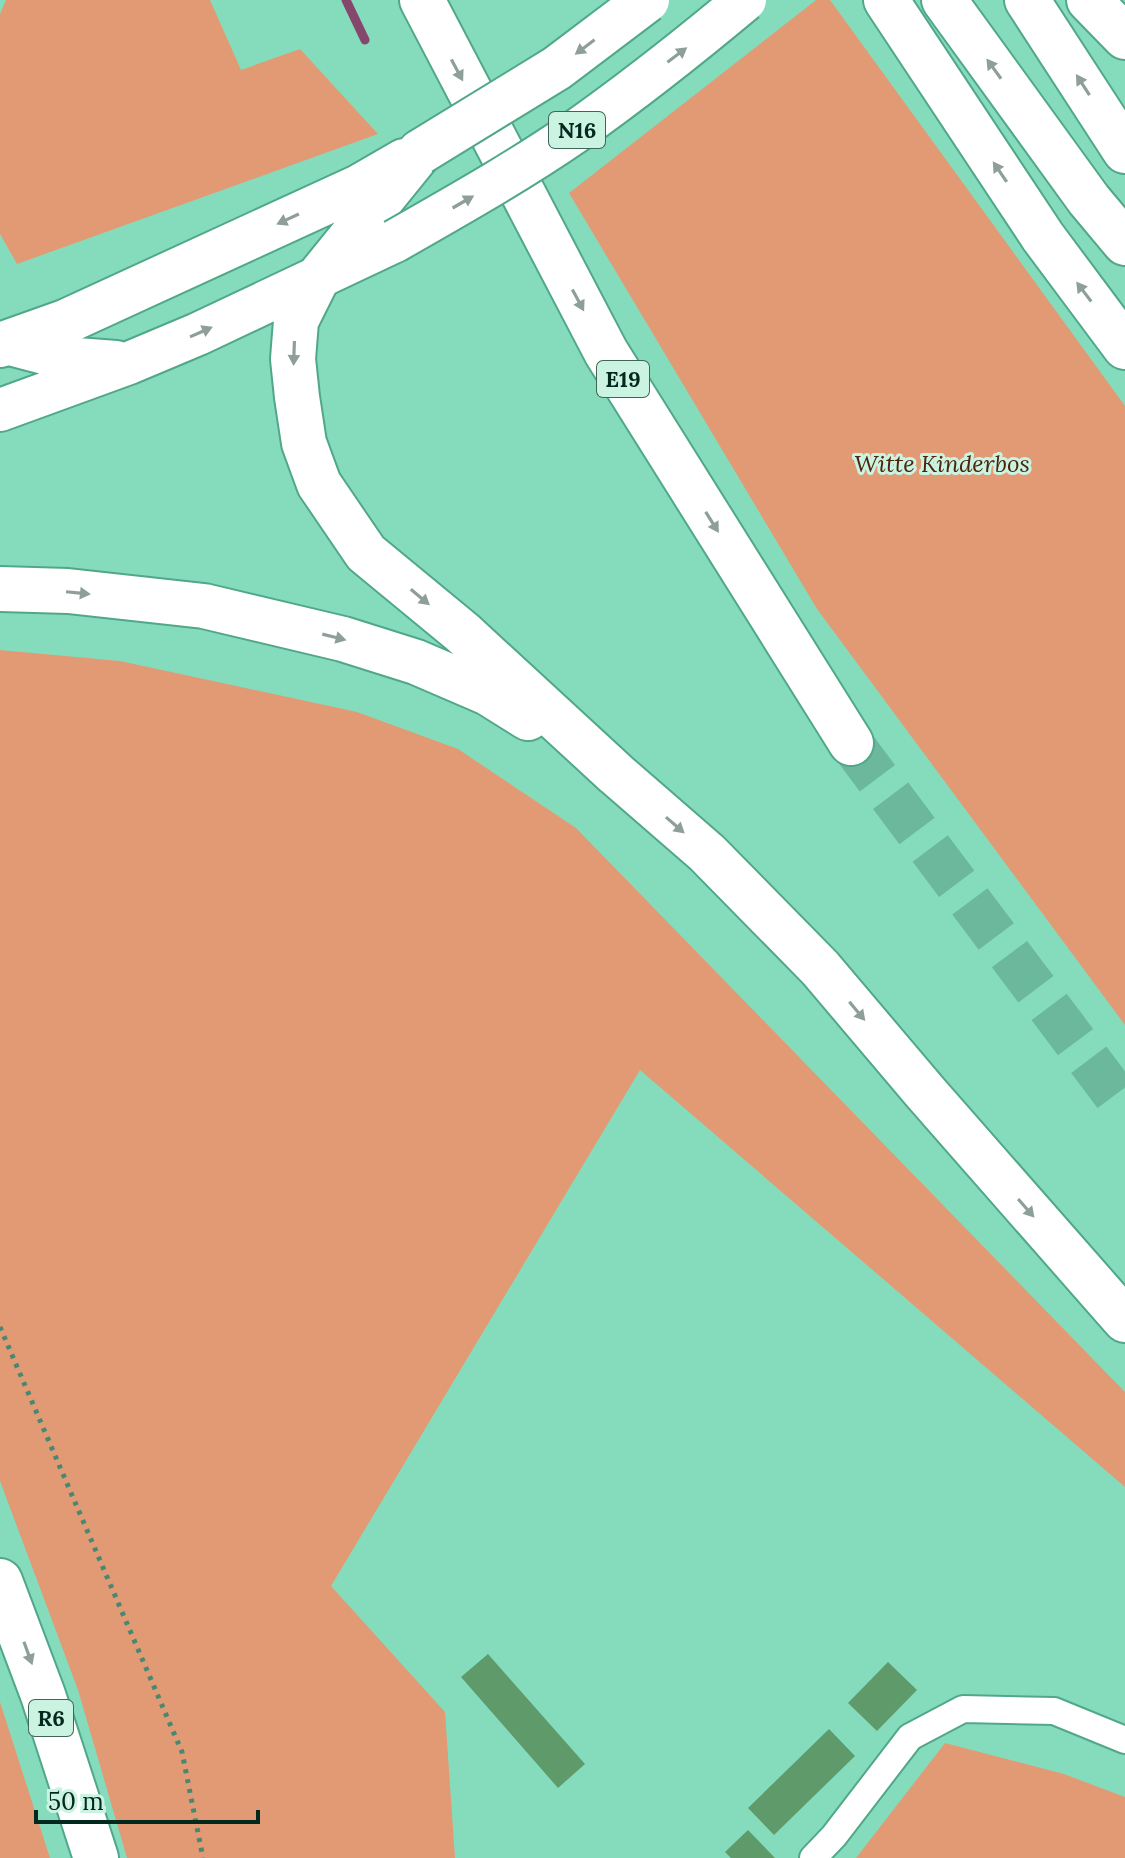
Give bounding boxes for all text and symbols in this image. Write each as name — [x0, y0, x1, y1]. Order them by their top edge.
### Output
one-way arrow — [574, 39, 596, 55]
one-way arrow — [667, 48, 687, 64]
one-way arrow — [450, 58, 463, 81]
one-way arrow — [986, 58, 1002, 80]
one-way arrow — [1075, 75, 1090, 96]
road number: N16 — [549, 112, 605, 148]
one-way arrow — [993, 161, 1008, 183]
one-way arrow — [452, 195, 474, 209]
one-way arrow — [276, 213, 299, 226]
one-way arrow — [1076, 281, 1092, 303]
one-way arrow — [572, 288, 585, 311]
one-way arrow — [189, 326, 213, 339]
one-way arrow — [288, 340, 301, 366]
road number: E19 — [597, 361, 649, 397]
park label: Witte Kinderbos — [854, 448, 1030, 479]
one-way arrow — [705, 511, 719, 533]
one-way arrow — [66, 586, 91, 599]
one-way arrow — [410, 588, 430, 605]
one-way arrow — [321, 631, 346, 643]
one-way arrow — [665, 816, 684, 834]
one-way arrow — [848, 1001, 865, 1021]
one-way arrow — [1017, 1198, 1035, 1217]
one-way arrow — [22, 1642, 34, 1666]
road number: R6 — [29, 1700, 73, 1736]
scale bar — [36, 1774, 258, 1824]
text: 50 m — [48, 1786, 104, 1817]

